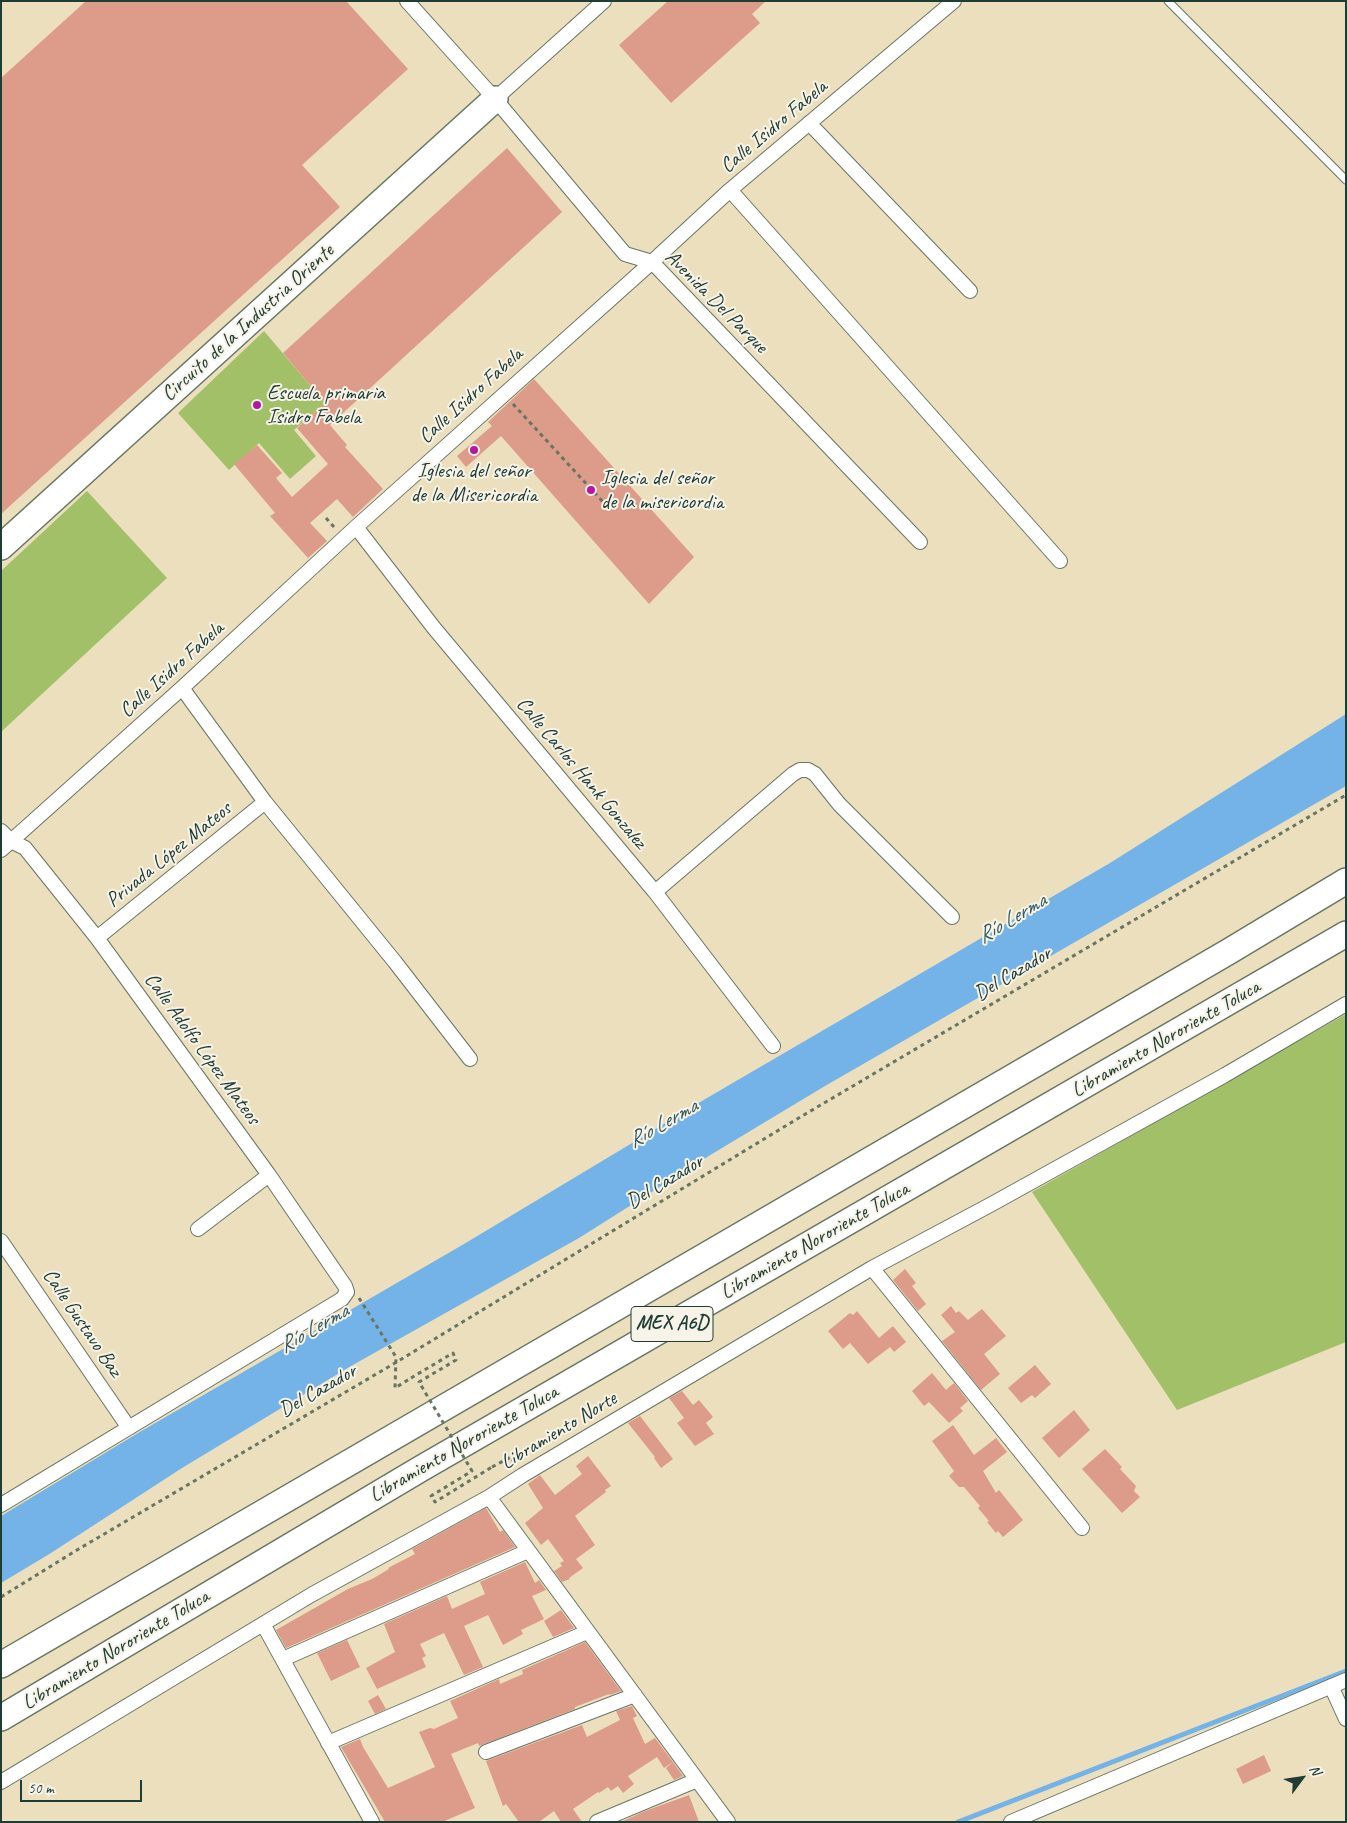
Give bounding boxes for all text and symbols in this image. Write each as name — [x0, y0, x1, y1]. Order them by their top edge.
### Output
street label: Calle Isidro Fabela — [715, 75, 833, 179]
street label: Circuito de la Industria Oriente — [157, 239, 339, 407]
street label: Avenida Del Parque — [659, 245, 773, 359]
street label: Calle Isidro Fabela — [414, 343, 528, 449]
place label: Escuela primaria Isidro Fabela — [267, 380, 385, 430]
marker: Escuela primaria Isidro Fabela — [251, 399, 263, 411]
marker: Iglesia del señor de la Misericordia — [468, 444, 480, 456]
place label: Iglesia del señor de la Misericordia — [411, 458, 537, 508]
place label: Iglesia del señor de la misericordia — [601, 465, 723, 515]
marker: Iglesia del señor de la misericordia — [585, 484, 597, 496]
street label: Calle Isidro Fabela — [115, 617, 229, 723]
street label: Calle Carlos Hank Gonzalez — [510, 692, 652, 854]
street label: Privada López Mateos — [101, 797, 237, 913]
water label: Río Lerma — [973, 888, 1051, 950]
street label: Del Cazador — [970, 941, 1056, 1007]
street label: Calle Adolfo López Mateos — [138, 968, 266, 1130]
street label: Libramiento Nororiente Toluca — [1067, 975, 1265, 1103]
water label: Río Lerma — [624, 1094, 702, 1154]
street label: Del Cazador — [622, 1149, 708, 1215]
street label: Libramiento Nororiente Toluca — [716, 1177, 914, 1305]
street label: Calle Gustavo Baz — [37, 1264, 127, 1382]
water label: Río Lerma — [275, 1299, 353, 1359]
road number: MEX A6D — [631, 1306, 713, 1342]
street label: Del Cazador — [275, 1359, 361, 1423]
street label: Libramiento Nororiente Toluca — [365, 1380, 563, 1508]
street label: Libramiento Norte — [496, 1386, 622, 1476]
street label: Libramiento Nororiente Toluca — [18, 1584, 214, 1716]
north arrow — [1277, 1753, 1327, 1803]
text: N — [1306, 1762, 1325, 1778]
scale bar — [22, 1770, 145, 1802]
text: 50 m — [28, 1779, 54, 1798]

